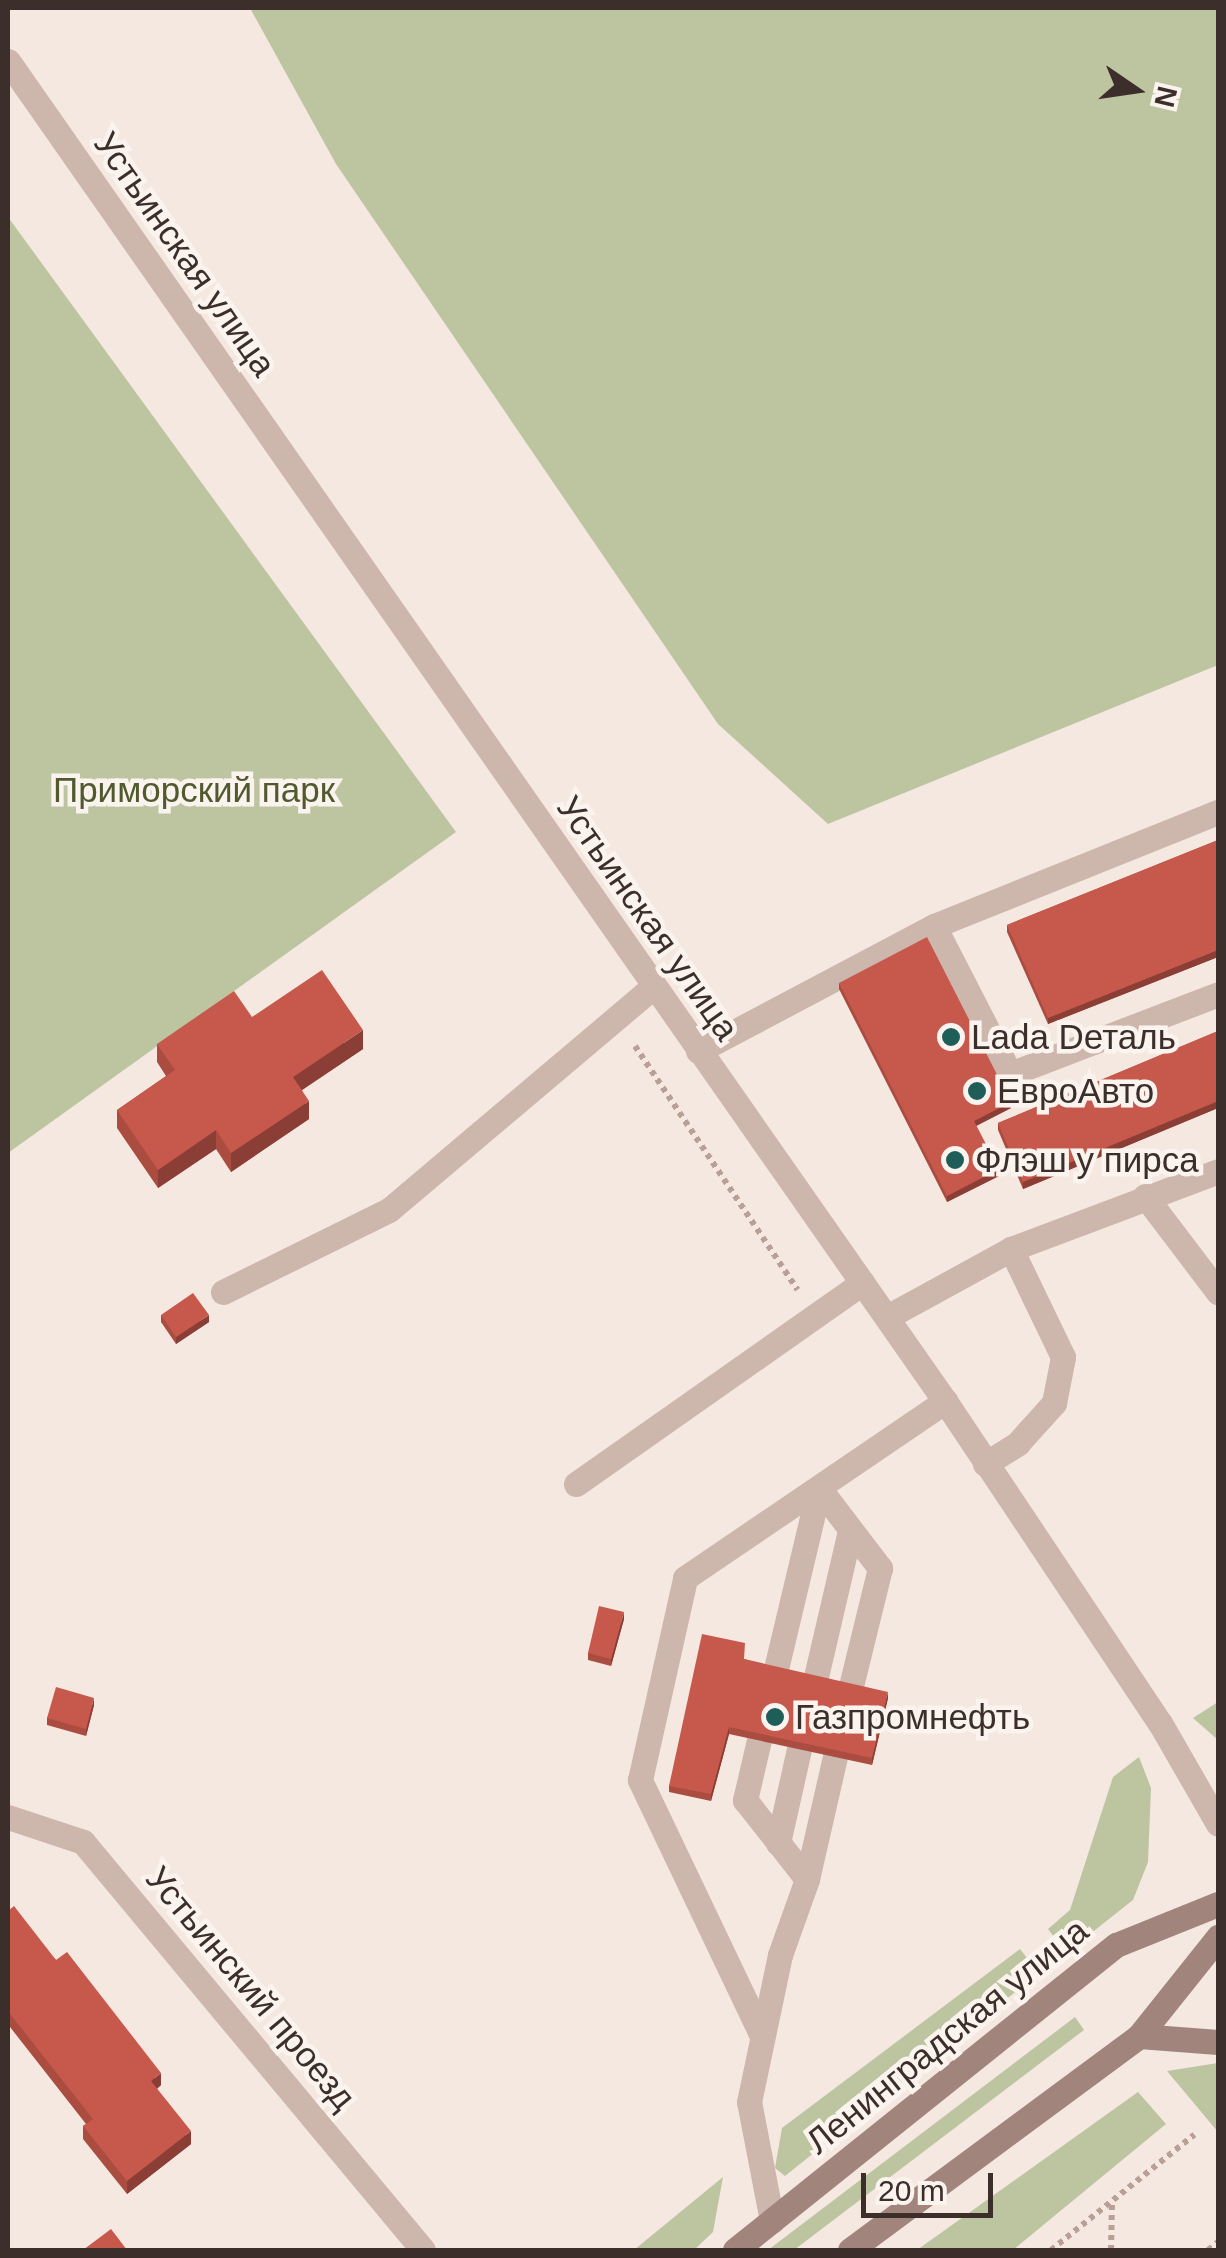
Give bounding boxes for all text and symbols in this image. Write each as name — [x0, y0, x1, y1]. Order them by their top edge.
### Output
north arrow — [1086, 40, 1186, 140]
text: N — [1148, 84, 1183, 110]
street label: Устьинская улица — [85, 124, 285, 384]
park label: Приморский парк — [53, 769, 335, 811]
street label: Устьинская улица — [548, 788, 748, 1048]
place label: Lada Dеталь — [971, 1016, 1176, 1058]
marker: Lada Dеталь — [940, 1026, 962, 1048]
place label: ЕвроАвто — [997, 1070, 1154, 1112]
marker: ЕвроАвто — [966, 1080, 988, 1102]
place label: Флэш у пирса — [975, 1139, 1199, 1181]
marker: Флэш у пирса — [944, 1149, 966, 1171]
place label: Газпромнефть — [795, 1696, 1030, 1738]
marker: Газпромнефть — [764, 1706, 786, 1728]
street label: Устьинский проезд — [137, 1858, 365, 2118]
street label: Ленинградская улица — [798, 1909, 1096, 2163]
scale bar — [866, 2153, 998, 2215]
text: 20 m — [878, 2174, 945, 2207]

